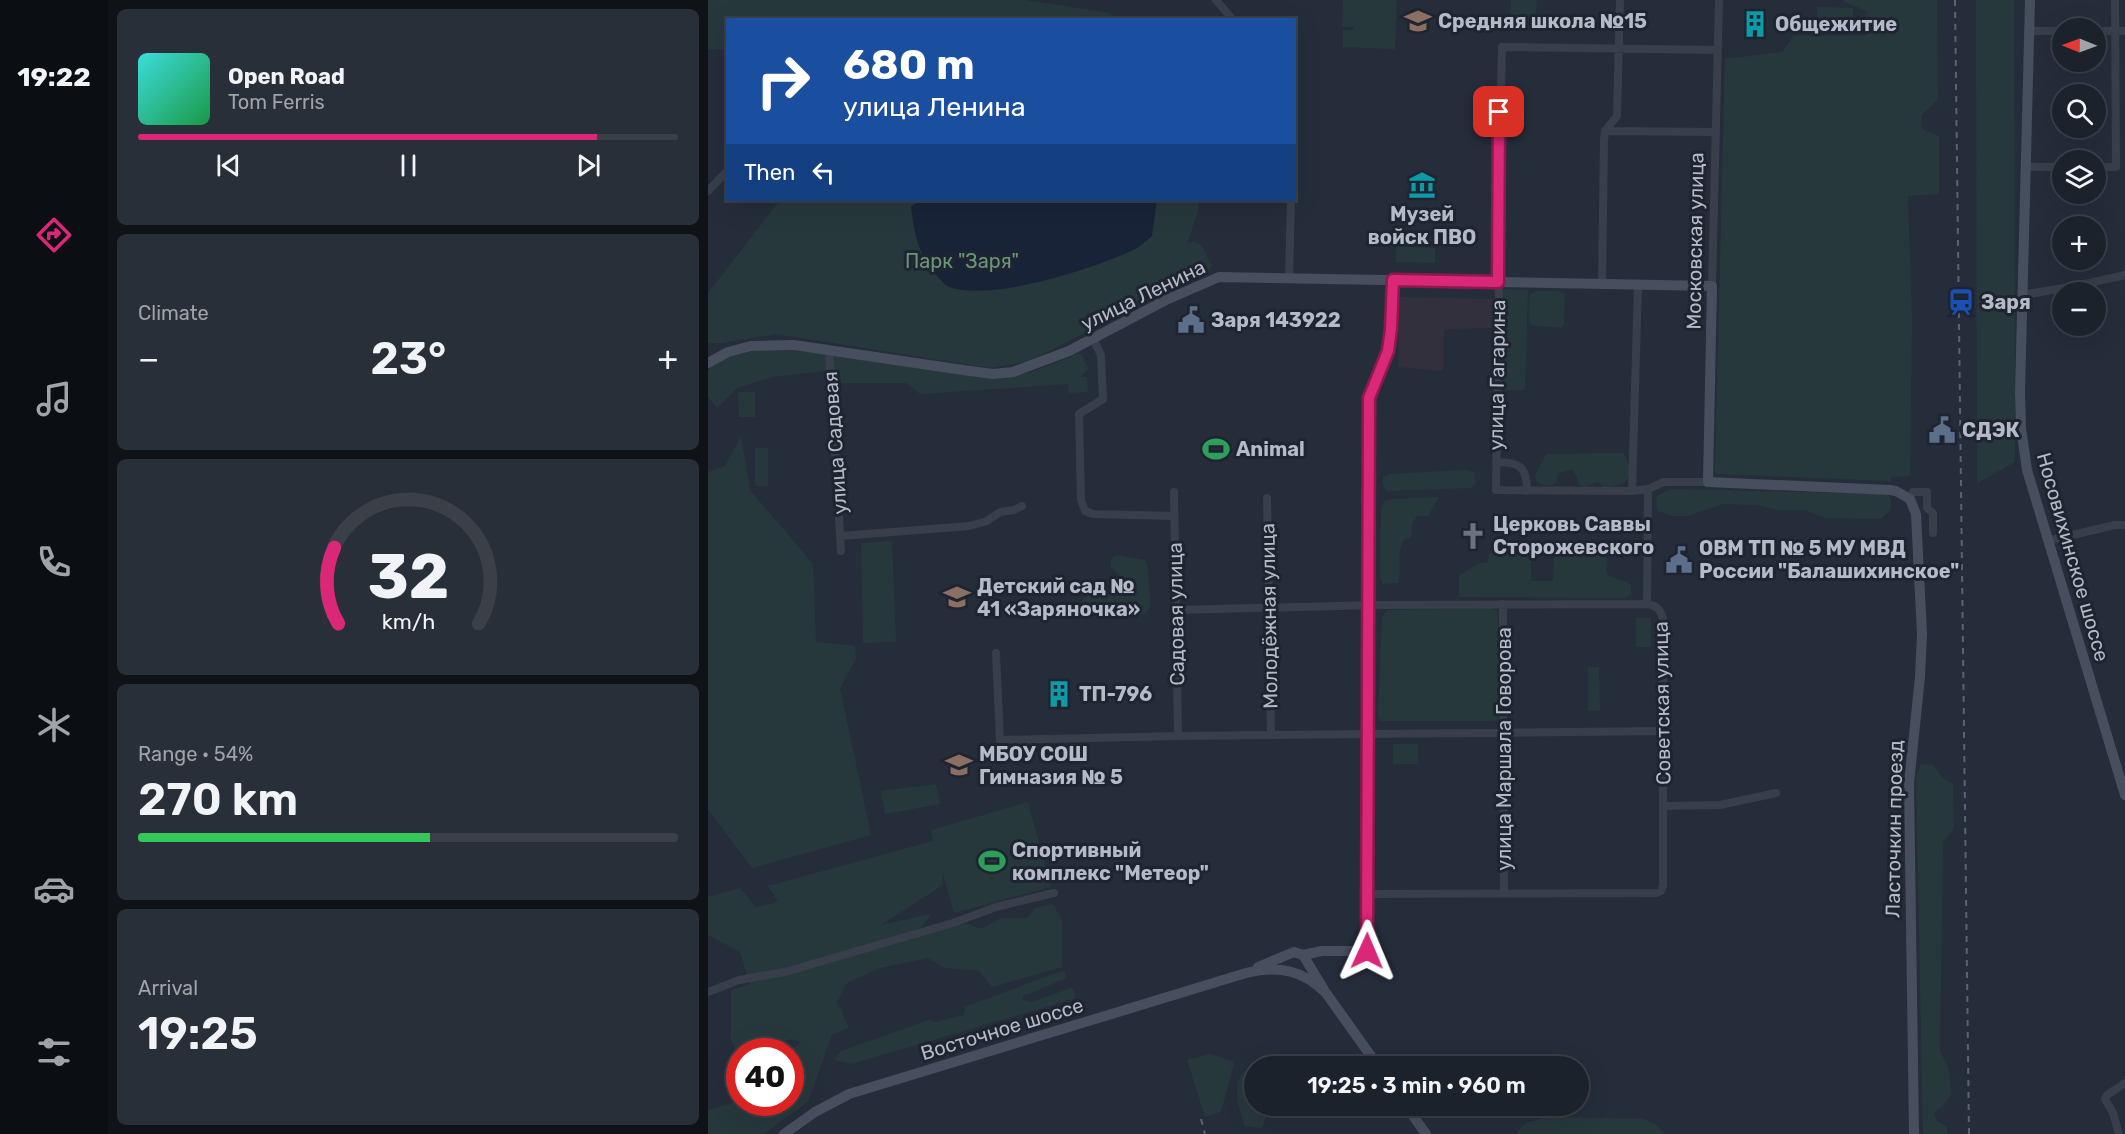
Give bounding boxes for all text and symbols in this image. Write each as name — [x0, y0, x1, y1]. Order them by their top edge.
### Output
school or university icon: Средняя школа №15 — [1403, 6, 1433, 36]
place label: Средняя школа №15 — [1438, 9, 1647, 33]
building icon: Общежитие — [1740, 9, 1770, 39]
place label: Общежитие — [1775, 12, 1897, 36]
north arrow — [2052, 18, 2106, 72]
map controls — [2052, 18, 2106, 336]
text: 680 m — [843, 40, 975, 90]
icon: right — [744, 42, 822, 120]
text: 19:22 — [17, 61, 91, 93]
text: Open Road — [228, 63, 345, 90]
button: search — [2052, 84, 2106, 138]
pin — [1473, 86, 1524, 137]
text: Tom Ferris — [228, 90, 325, 114]
text: улица Ленина — [843, 91, 1026, 123]
icon: arrive — [1482, 95, 1515, 128]
icon: previous — [212, 149, 245, 182]
icon: pause — [392, 149, 425, 182]
icon: next — [572, 149, 605, 182]
button: layers — [2052, 150, 2106, 204]
street label: Московская улица — [1681, 152, 1709, 330]
icon: left — [807, 156, 840, 189]
text: Then — [744, 159, 795, 186]
museum icon: Музей войск ПВО — [1407, 170, 1437, 200]
place label: Музей войск ПВО — [1368, 202, 1476, 249]
icon: directions — [33, 214, 75, 256]
button: + — [2052, 216, 2106, 270]
park label: Парк "Заря" — [905, 249, 1019, 273]
street label: улица Ленина — [1077, 255, 1209, 335]
button: − — [2052, 282, 2106, 336]
station icon: Заря — [1946, 287, 1976, 317]
place label: Заря — [1981, 290, 2031, 314]
street label: улица Гагарина — [1484, 299, 1510, 451]
text: Climate — [138, 301, 209, 325]
public building icon: Заря 143922 — [1176, 305, 1206, 335]
place label: Заря 143922 — [1211, 308, 1341, 332]
text: 23° — [371, 332, 446, 385]
text: − — [138, 339, 159, 378]
text: + — [657, 339, 678, 378]
street label: улица Садовая — [818, 371, 852, 515]
icon: music — [33, 378, 75, 420]
public building icon: СДЭК — [1927, 415, 1957, 445]
place label: СДЭК — [1962, 418, 2020, 442]
sports icon: Animal — [1201, 434, 1231, 464]
place label: Animal — [1236, 437, 1305, 461]
street label: Носовихинское шоссе — [2032, 450, 2114, 664]
place label: Церковь Саввы Сторожевского — [1493, 512, 1654, 559]
church icon: Церковь Саввы Сторожевского — [1458, 521, 1488, 551]
street label: Молодёжная улица — [1255, 523, 1283, 709]
place label: ОВМ ТП № 5 МУ МВД России "Балашихинское" — [1699, 536, 1959, 583]
text: 32 — [367, 540, 449, 614]
icon: phone — [33, 541, 75, 583]
street label: Садовая улица — [1163, 542, 1189, 686]
public building icon: ОВМ ТП № 5 МУ МВД России "Балашихинское" — [1664, 545, 1694, 575]
place label: Детский сад № 41 «Заряночка» — [977, 574, 1140, 621]
school or university icon: Детский сад № 41 «Заряночка» — [942, 582, 972, 612]
text: km/h — [381, 609, 435, 634]
street label: Советская улица — [1649, 621, 1675, 785]
street label: улица Маршала Говорова — [1492, 627, 1516, 871]
building icon: ТП-796 — [1044, 679, 1074, 709]
place label: ТП-796 — [1079, 682, 1152, 706]
icon: climate — [33, 704, 75, 746]
street label: Ласточкин проезд — [1880, 740, 1908, 918]
text: Range · 54% — [138, 742, 253, 766]
place label: МБОУ СОШ Гимназия № 5 — [979, 742, 1123, 789]
school or university icon: МБОУ СОШ Гимназия № 5 — [944, 750, 974, 780]
text: 270 km — [138, 773, 298, 826]
place label: Спортивный комплекс "Метеор" — [1012, 838, 1209, 885]
sports icon: Спортивный комплекс "Метеор" — [977, 846, 1007, 876]
icon: car — [33, 868, 75, 910]
position arrow — [1335, 919, 1399, 983]
text: Arrival — [138, 976, 198, 1000]
street label: Восточное шоссе — [918, 993, 1086, 1065]
text: 19:25 — [138, 1007, 258, 1060]
icon: filters — [33, 1031, 75, 1073]
speed limit sign: 40 — [726, 1038, 804, 1116]
text: 19:25 · 3 min · 960 m — [1307, 1072, 1526, 1099]

